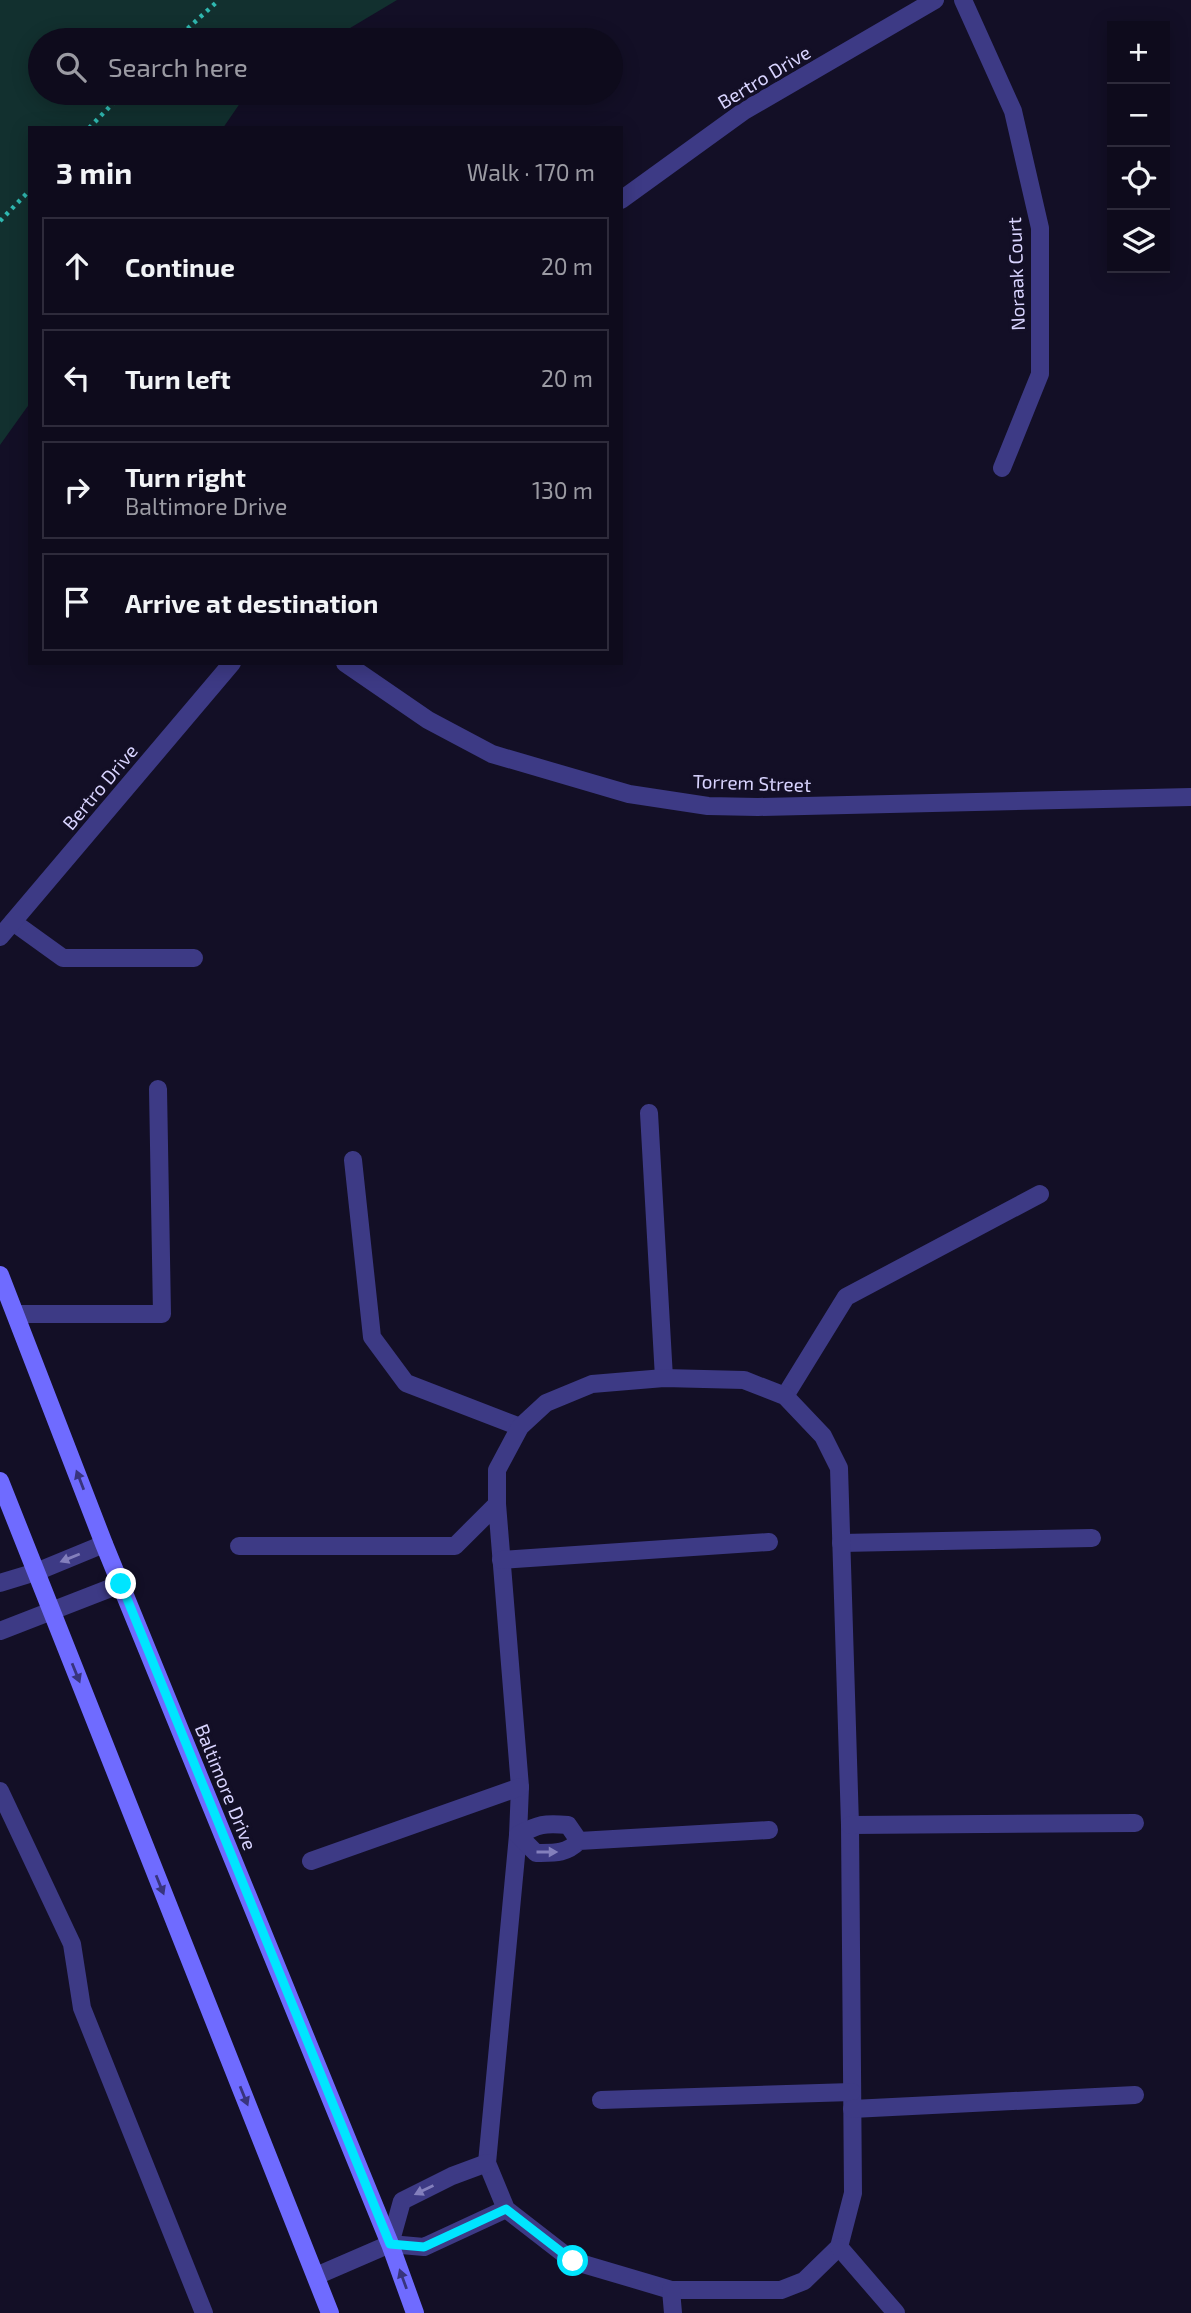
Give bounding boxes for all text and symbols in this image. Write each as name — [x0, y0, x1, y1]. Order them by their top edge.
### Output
map controls — [1107, 21, 1170, 273]
button: + — [1107, 21, 1170, 84]
search box — [28, 28, 623, 105]
street label: Bertro Drive — [713, 40, 814, 113]
icon: search — [52, 48, 90, 86]
text: Search here — [108, 51, 248, 82]
button: − — [1107, 84, 1170, 147]
button: locate — [1107, 147, 1170, 210]
text: 3 min — [56, 154, 132, 190]
text: Walk · 170 m — [467, 158, 595, 186]
button: layers — [1107, 210, 1170, 273]
street label: Noraak Court — [1002, 217, 1029, 331]
icon: ahead — [58, 247, 96, 285]
text: Continue — [125, 251, 235, 282]
text: 20 m — [541, 252, 593, 280]
icon: left — [58, 359, 96, 397]
text: Turn left — [125, 363, 231, 394]
text: 20 m — [541, 364, 593, 392]
text: Turn right — [125, 461, 246, 492]
icon: right — [58, 471, 96, 509]
text: 130 m — [532, 476, 593, 504]
text: Baltimore Drive — [125, 492, 287, 520]
icon: arrive — [58, 583, 96, 621]
text: Arrive at destination — [125, 587, 378, 618]
street label: Bertro Drive — [57, 739, 142, 834]
street label: Torrem Street — [692, 769, 812, 796]
one-way arrow — [74, 1470, 85, 1491]
one-way arrow — [60, 1552, 80, 1564]
route end — [105, 1568, 136, 1599]
one-way arrow — [70, 1663, 81, 1684]
street label: Baltimore Drive — [191, 1720, 262, 1853]
one-way arrow — [537, 1847, 559, 1858]
one-way arrow — [155, 1874, 166, 1895]
one-way arrow — [239, 2086, 250, 2107]
one-way arrow — [414, 2185, 434, 2196]
route start — [557, 2245, 588, 2276]
one-way arrow — [397, 2268, 408, 2289]

